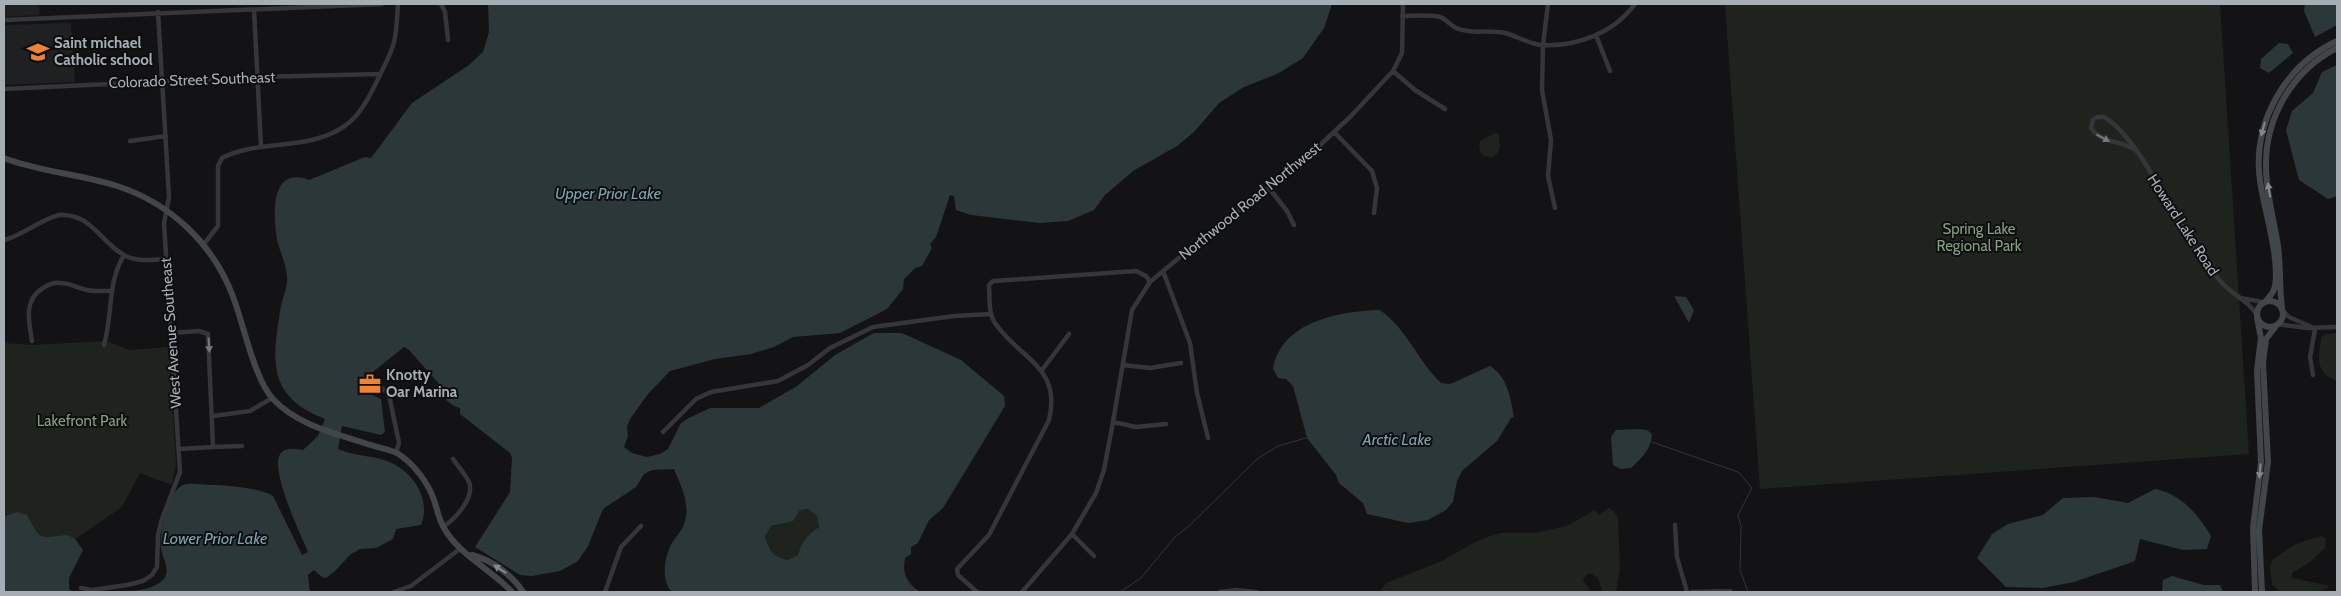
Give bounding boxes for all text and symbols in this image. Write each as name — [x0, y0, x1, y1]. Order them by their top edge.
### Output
place label: Saint michael Catholic school — [54, 34, 153, 69]
school or university icon: Saint michael Catholic school — [25, 39, 51, 65]
street label: Colorado Street Southeast — [108, 68, 276, 92]
one-way arrow — [2259, 121, 2267, 136]
one-way arrow — [2096, 134, 2111, 142]
street label: Northwood Road Northwest — [1175, 138, 1325, 264]
street label: Howard Lake Road — [2143, 171, 2223, 279]
one-way arrow — [2264, 181, 2272, 197]
water label: Upper Prior Lake — [555, 184, 661, 203]
park label: Spring Lake Regional Park — [1936, 220, 2022, 255]
street label: West Avenue Southeast — [157, 257, 185, 409]
one-way arrow — [205, 337, 213, 353]
place label: Knotty Oar Marina — [386, 366, 458, 401]
office icon: Knotty Oar Marina — [357, 371, 383, 397]
park label: Lakefront Park — [37, 412, 127, 430]
water label: Arctic Lake — [1362, 430, 1431, 449]
one-way arrow — [2256, 464, 2264, 480]
water label: Lower Prior Lake — [163, 529, 267, 548]
one-way arrow — [493, 565, 506, 574]

